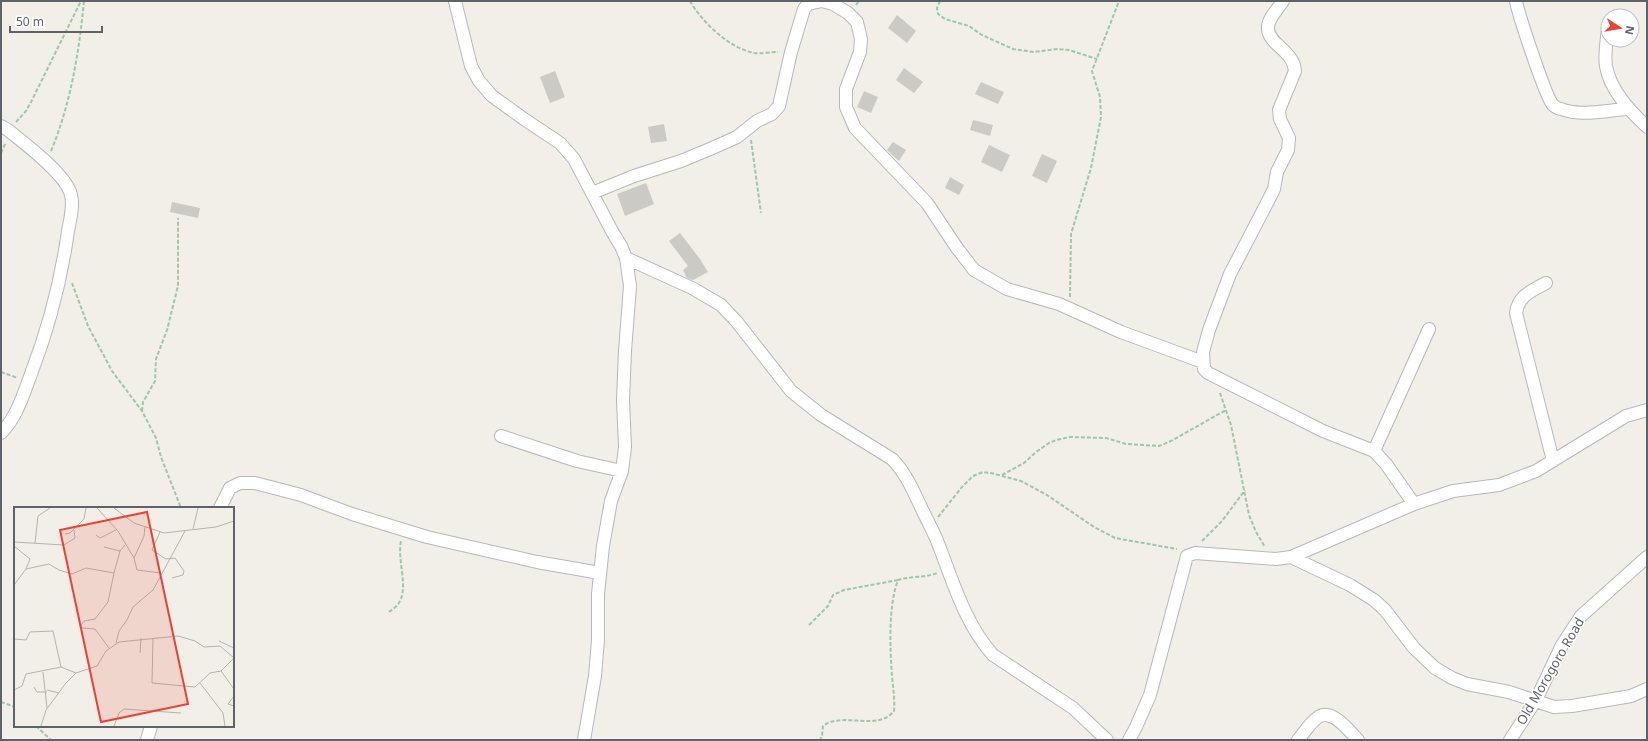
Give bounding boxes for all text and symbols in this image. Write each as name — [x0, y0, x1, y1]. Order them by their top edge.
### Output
scale bar — [10, 8, 102, 34]
north arrow — [1600, 8, 1640, 48]
text: 50 m — [16, 13, 44, 30]
text: N — [1622, 24, 1639, 36]
inset map — [14, 507, 234, 727]
street label: Old Morogoro Road — [1512, 614, 1588, 728]

